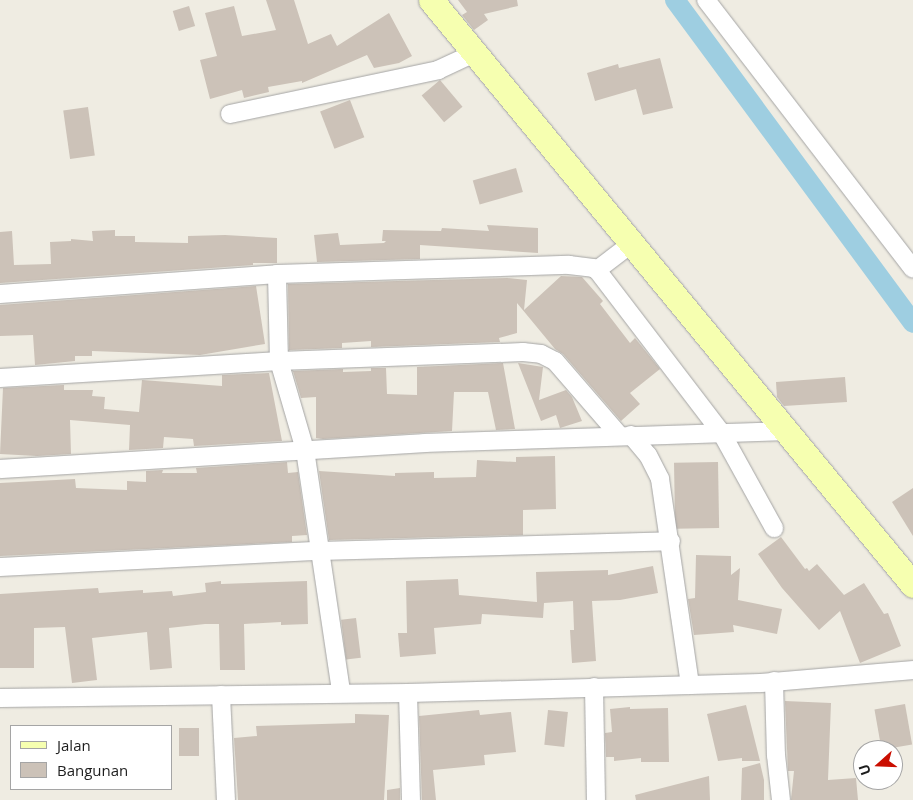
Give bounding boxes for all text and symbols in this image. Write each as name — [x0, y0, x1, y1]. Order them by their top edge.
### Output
legend — [10, 725, 172, 790]
text: Jalan — [57, 735, 91, 755]
north arrow — [853, 740, 903, 790]
text: Bangunan — [57, 760, 128, 780]
text: U — [854, 762, 875, 778]

